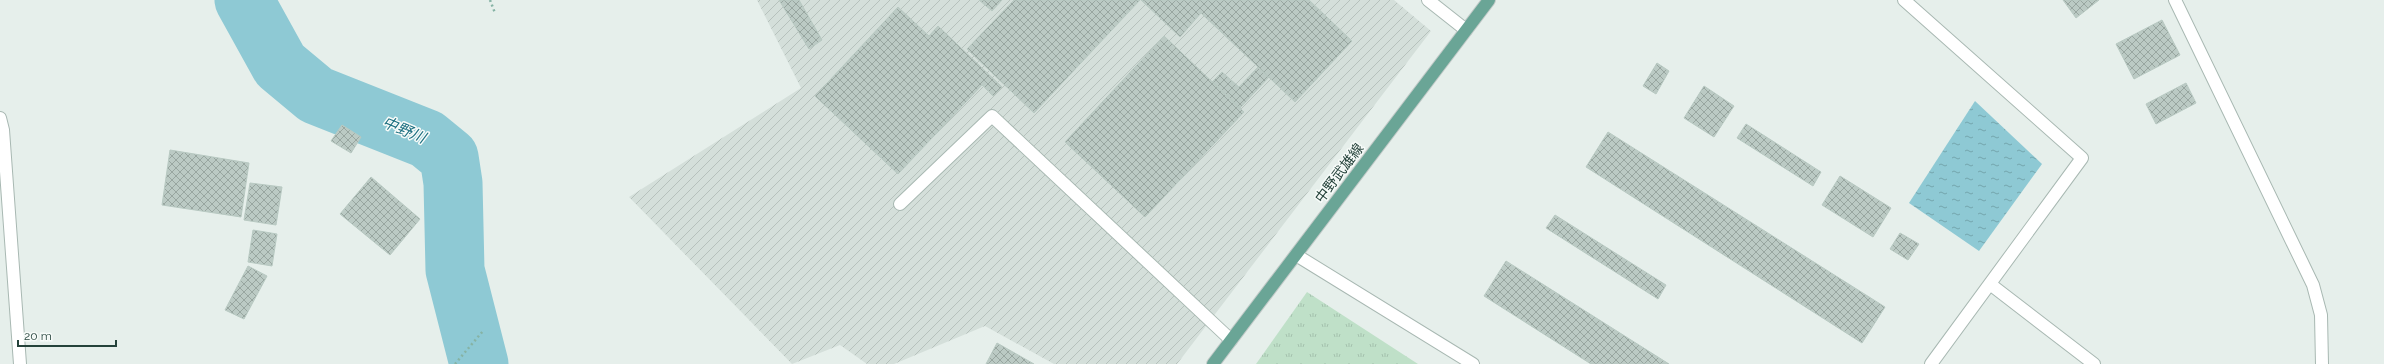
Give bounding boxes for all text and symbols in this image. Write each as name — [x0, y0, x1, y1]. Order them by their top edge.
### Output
water label: 中野川 — [380, 113, 430, 148]
street label: 中野武雄線 — [1312, 140, 1366, 206]
scale bar — [18, 322, 116, 348]
text: 20 m — [24, 329, 52, 343]

